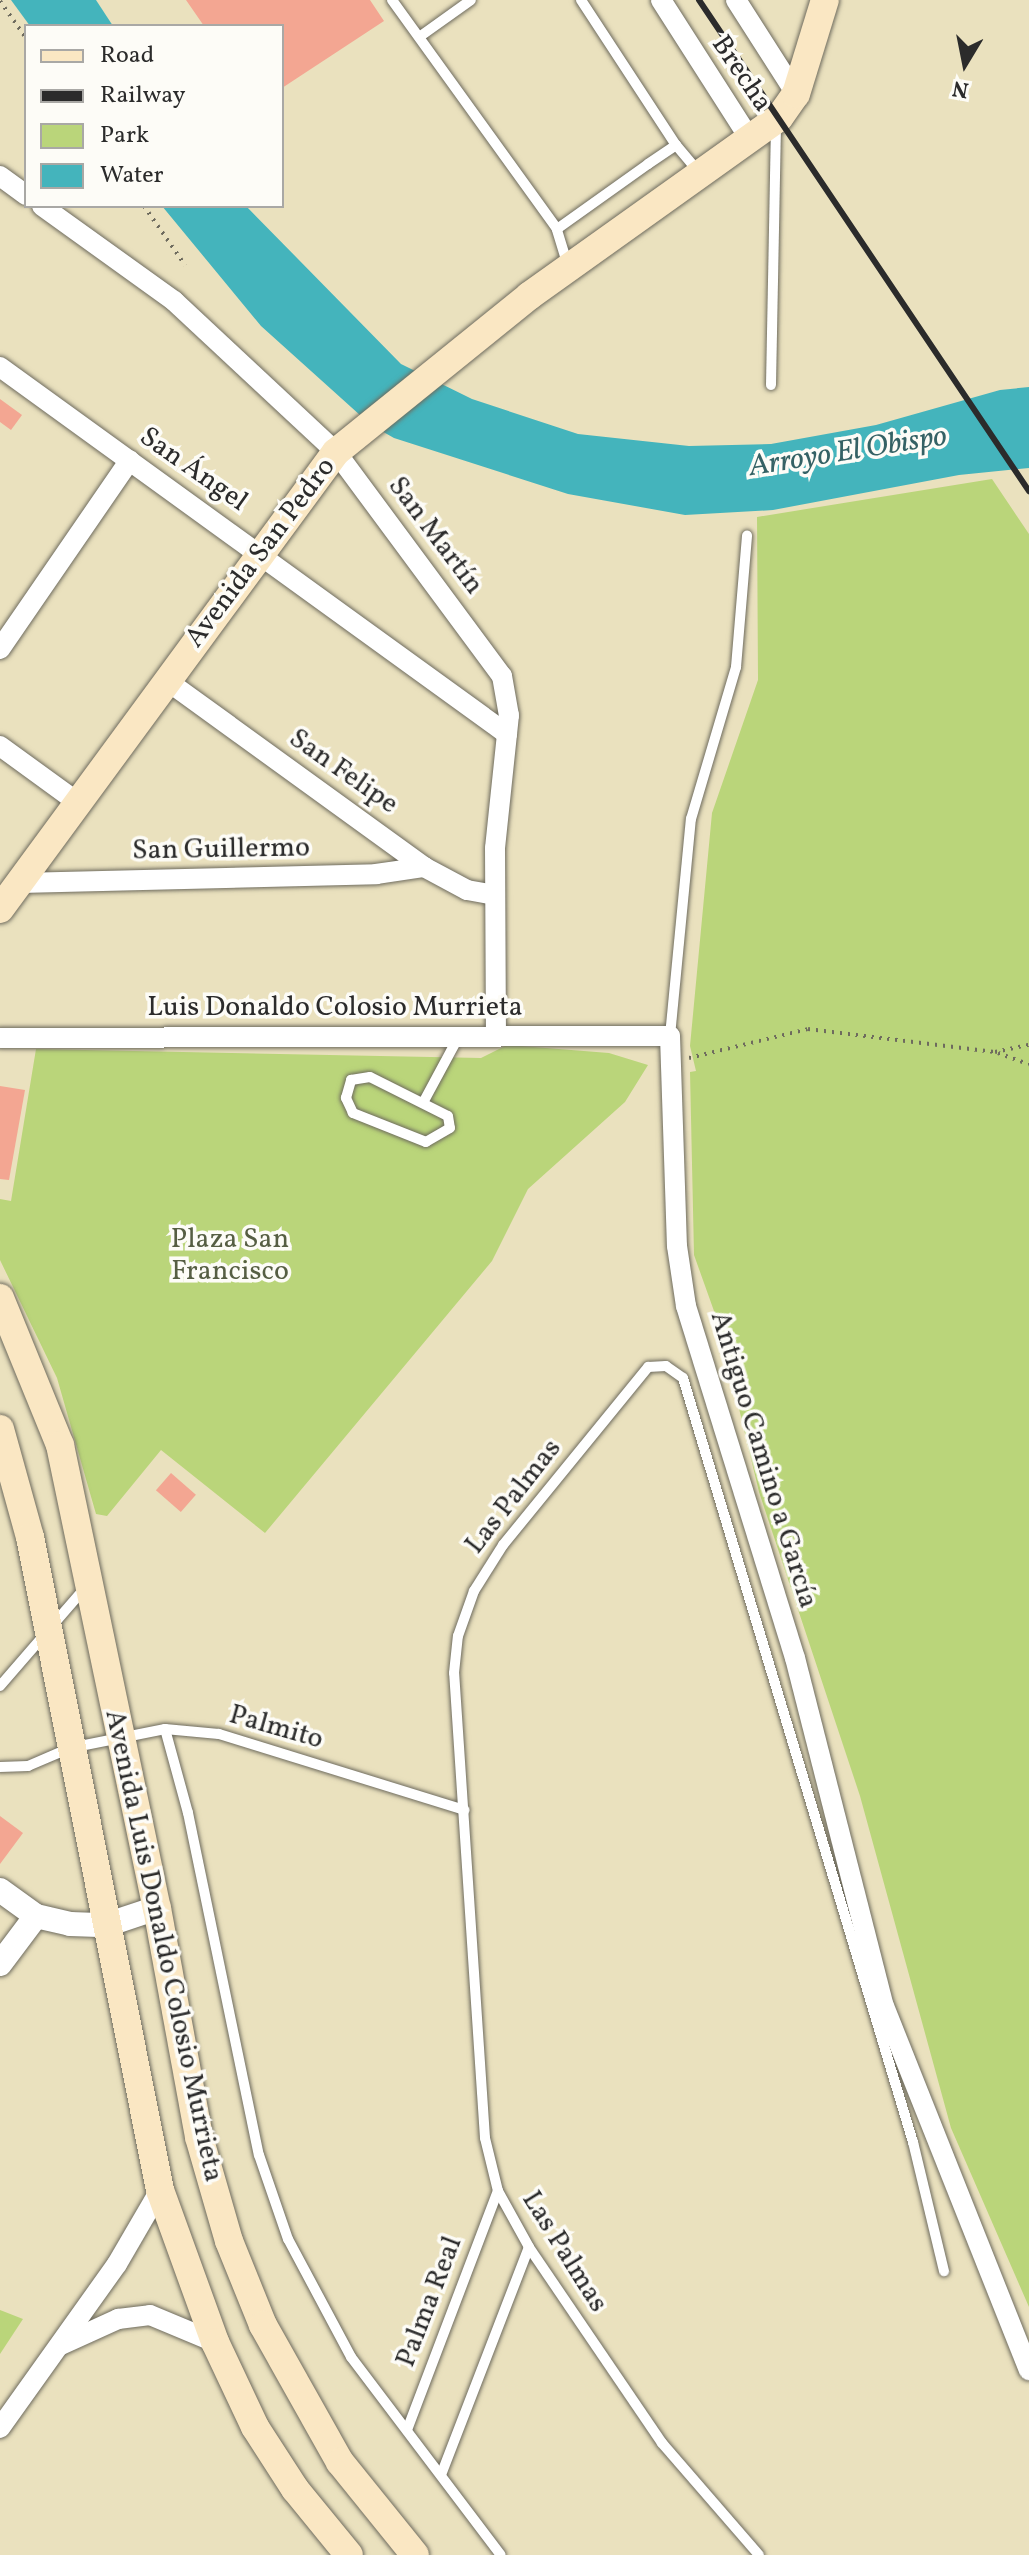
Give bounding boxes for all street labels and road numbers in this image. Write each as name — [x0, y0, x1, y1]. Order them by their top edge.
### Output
street label: Brecha — [703, 29, 779, 119]
street label: San Ángel — [133, 421, 253, 519]
street label: Avenida San Pedro — [179, 451, 343, 655]
street label: San Martín — [380, 471, 490, 601]
street label: San Felipe — [282, 722, 404, 822]
street label: San Guillermo — [132, 832, 310, 868]
street label: Luis Donaldo Colosio Murrieta — [147, 991, 523, 1025]
street label: Antiguo Camino a García — [702, 1308, 824, 1612]
street label: Las Palmas — [459, 1433, 569, 1561]
street label: Palmito — [225, 1699, 327, 1757]
street label: Avenida Luis Donaldo Colosio Murrieta — [96, 1707, 230, 2185]
street label: Las Palmas — [514, 2185, 614, 2319]
street label: Palma Real — [390, 2232, 470, 2372]

